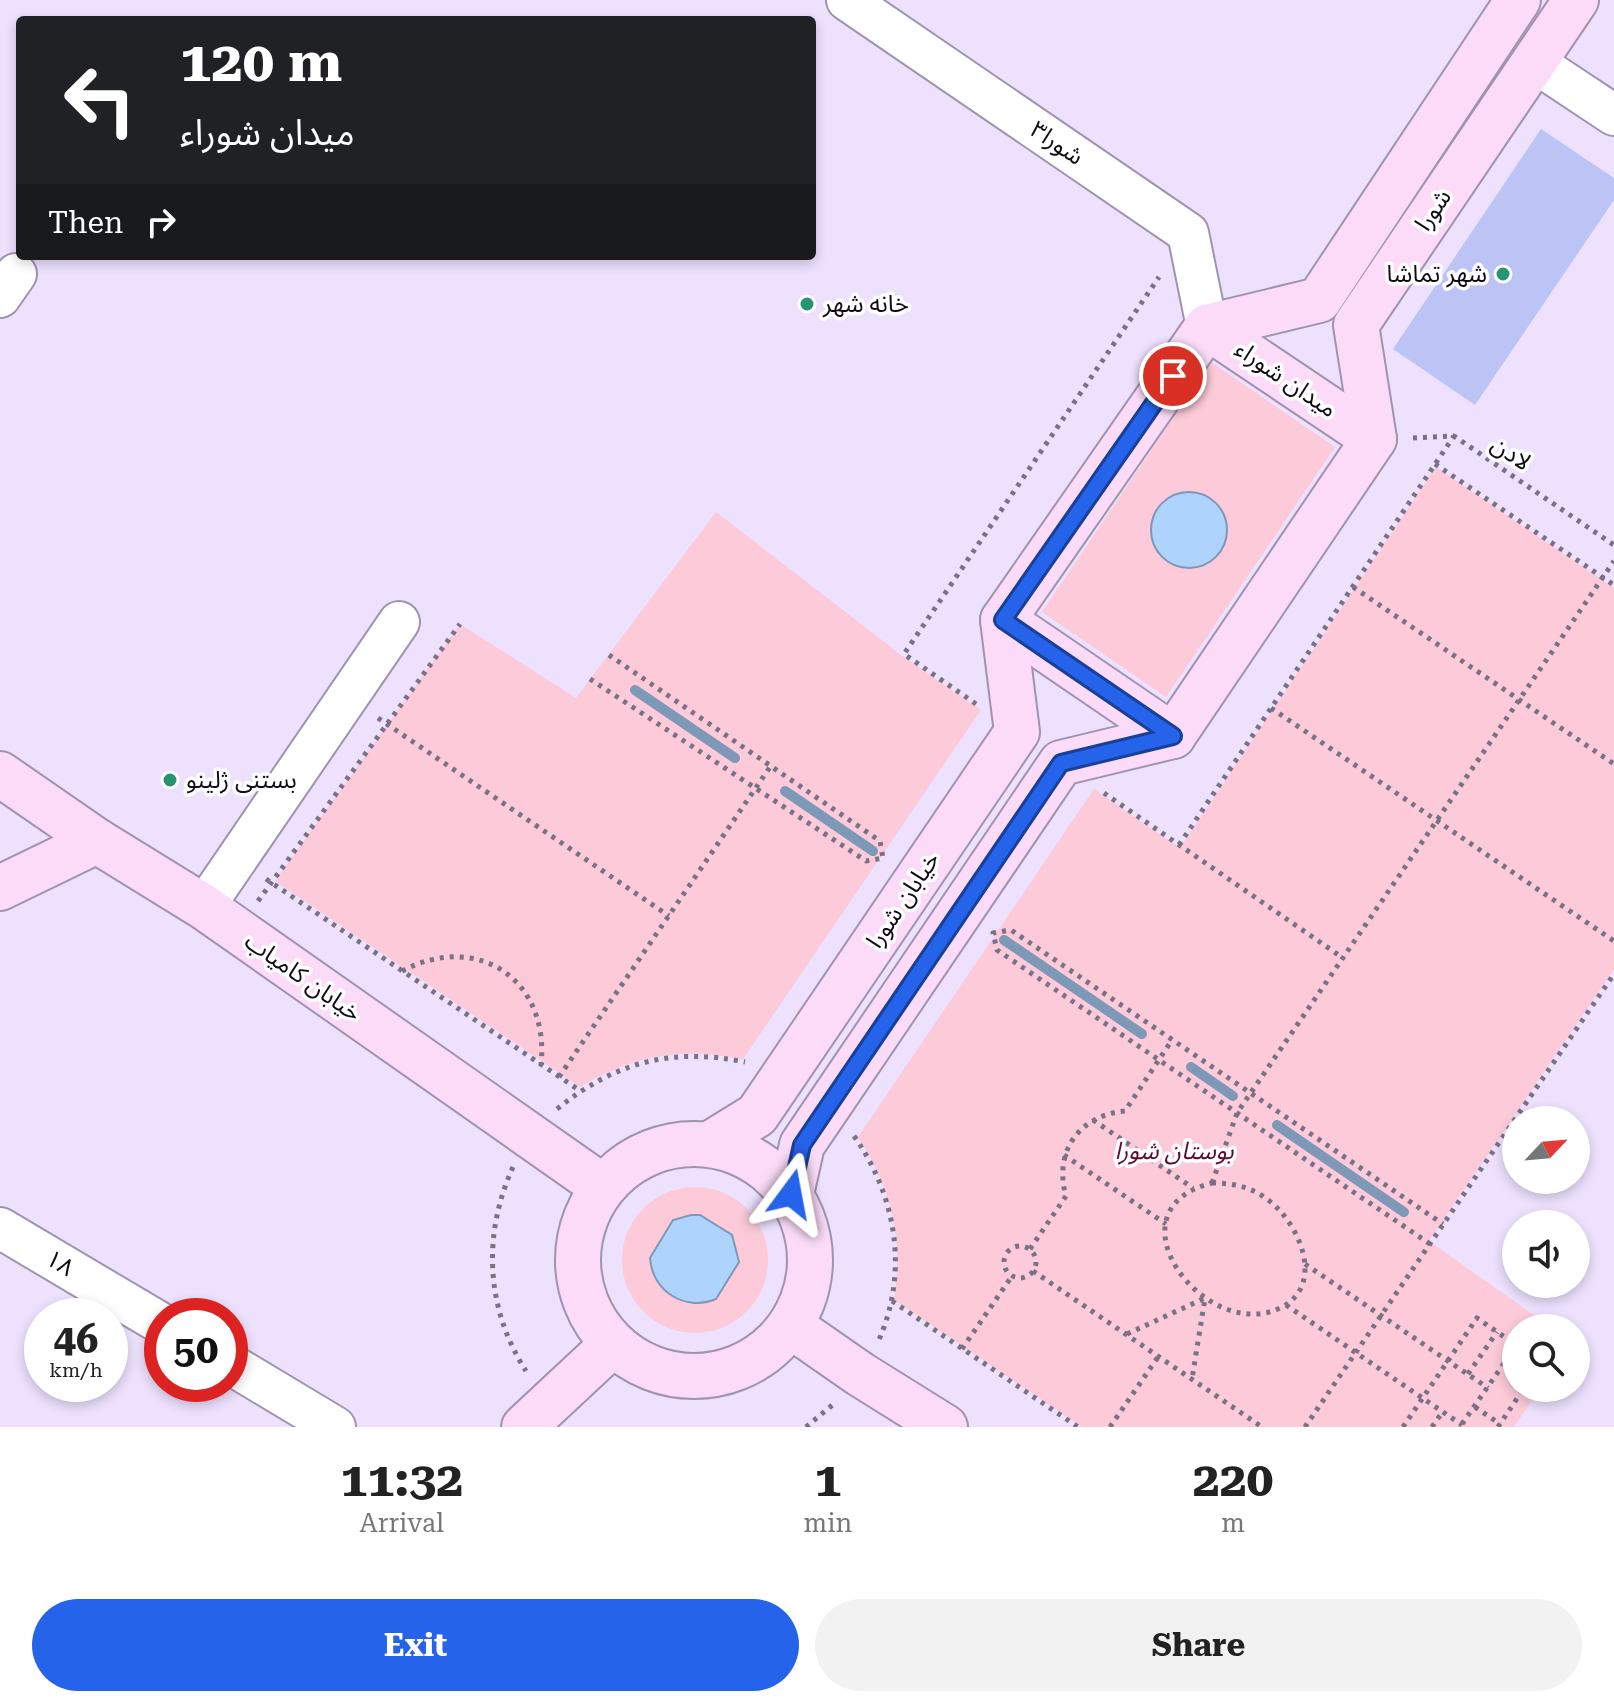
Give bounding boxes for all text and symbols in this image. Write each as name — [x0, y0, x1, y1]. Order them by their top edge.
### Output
text: 120 m — [180, 29, 342, 95]
icon: left — [48, 48, 152, 152]
text: میدان شوراء — [180, 112, 355, 154]
street label: شورا۳ — [1025, 115, 1089, 171]
street label: شورا — [1409, 184, 1457, 236]
icon: right — [139, 200, 183, 244]
text: Then — [48, 205, 123, 240]
place label: شهر تماشا — [1387, 260, 1487, 288]
marker: شهر تماشا — [1494, 265, 1512, 283]
place label: خانه شهر — [822, 290, 909, 318]
marker: خانه شهر — [798, 295, 816, 313]
street label: میدان شوراء — [1230, 335, 1342, 423]
pin — [1139, 342, 1207, 410]
icon: arrive — [1151, 354, 1195, 398]
street label: لادن — [1486, 430, 1536, 476]
place label: بستنی ژلینو — [186, 766, 297, 794]
marker: بستنی ژلینو — [161, 771, 179, 789]
street label: خیابان شورا — [861, 847, 945, 953]
street label: خیابان کامیاب — [240, 927, 366, 1027]
north arrow — [1502, 1106, 1590, 1194]
map controls — [1502, 1106, 1590, 1402]
park label: بوستان شورا — [1114, 1137, 1234, 1165]
position arrow — [749, 1152, 833, 1236]
button: sound — [1502, 1210, 1590, 1298]
street label: ۱۸ — [41, 1244, 79, 1282]
speed limit sign: 50 — [144, 1298, 248, 1402]
button: search — [1502, 1314, 1590, 1402]
text: 46 — [54, 1316, 98, 1363]
text: km/h — [49, 1358, 103, 1382]
text: 11:32 — [341, 1452, 463, 1508]
text: 1 — [814, 1452, 841, 1508]
text: 220 — [1193, 1452, 1273, 1508]
text: Arrival — [360, 1508, 444, 1538]
text: min — [804, 1508, 852, 1538]
text: m — [1221, 1508, 1245, 1538]
button: Exit — [32, 1599, 799, 1691]
button: Share — [815, 1599, 1582, 1691]

